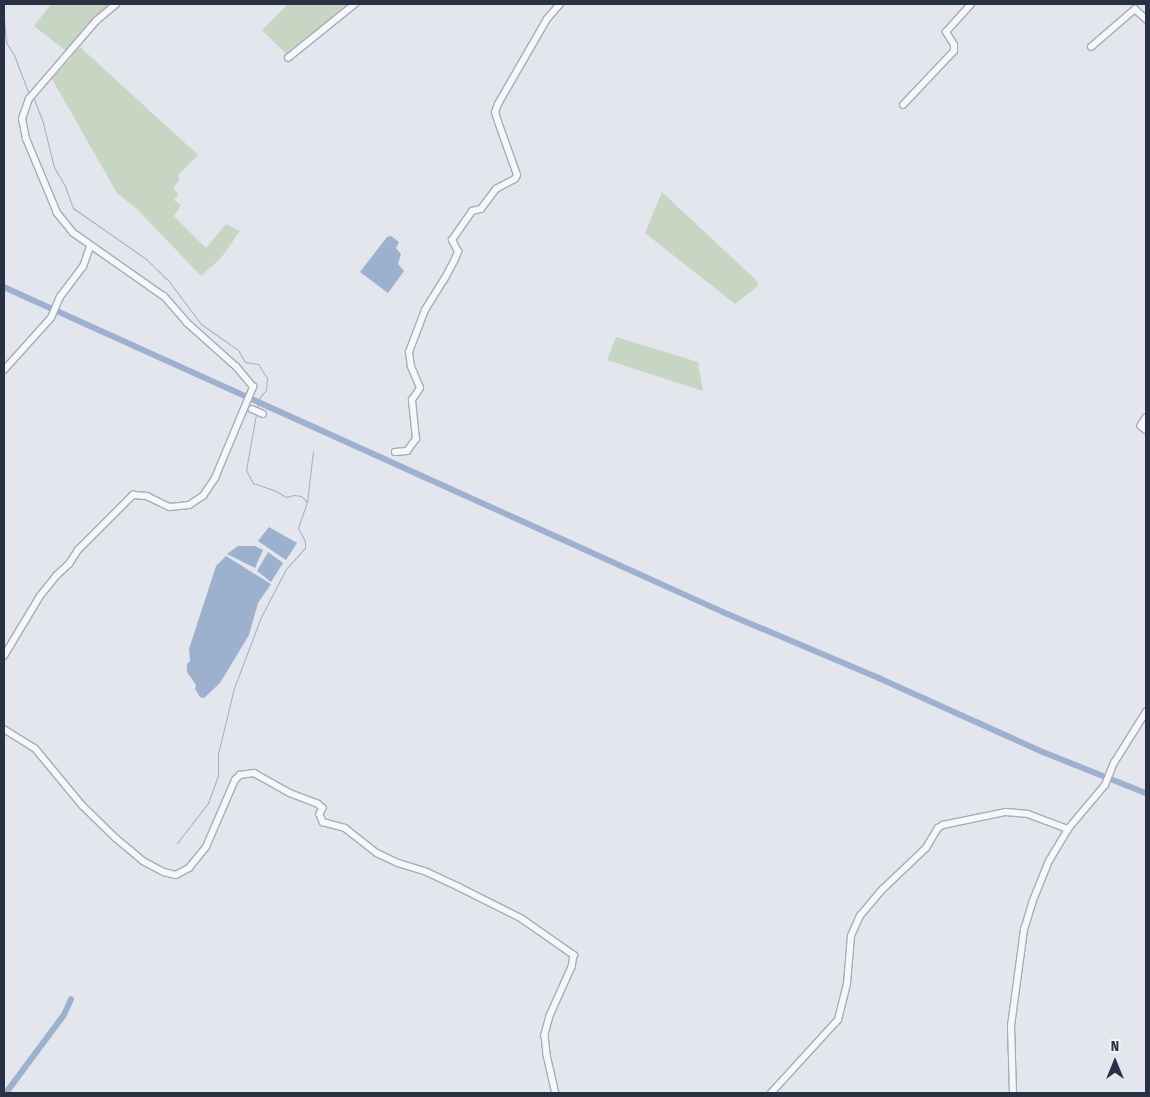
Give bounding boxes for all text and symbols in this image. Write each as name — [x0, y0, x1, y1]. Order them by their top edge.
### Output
north arrow — [1090, 1037, 1140, 1087]
text: N — [1111, 1038, 1119, 1055]

